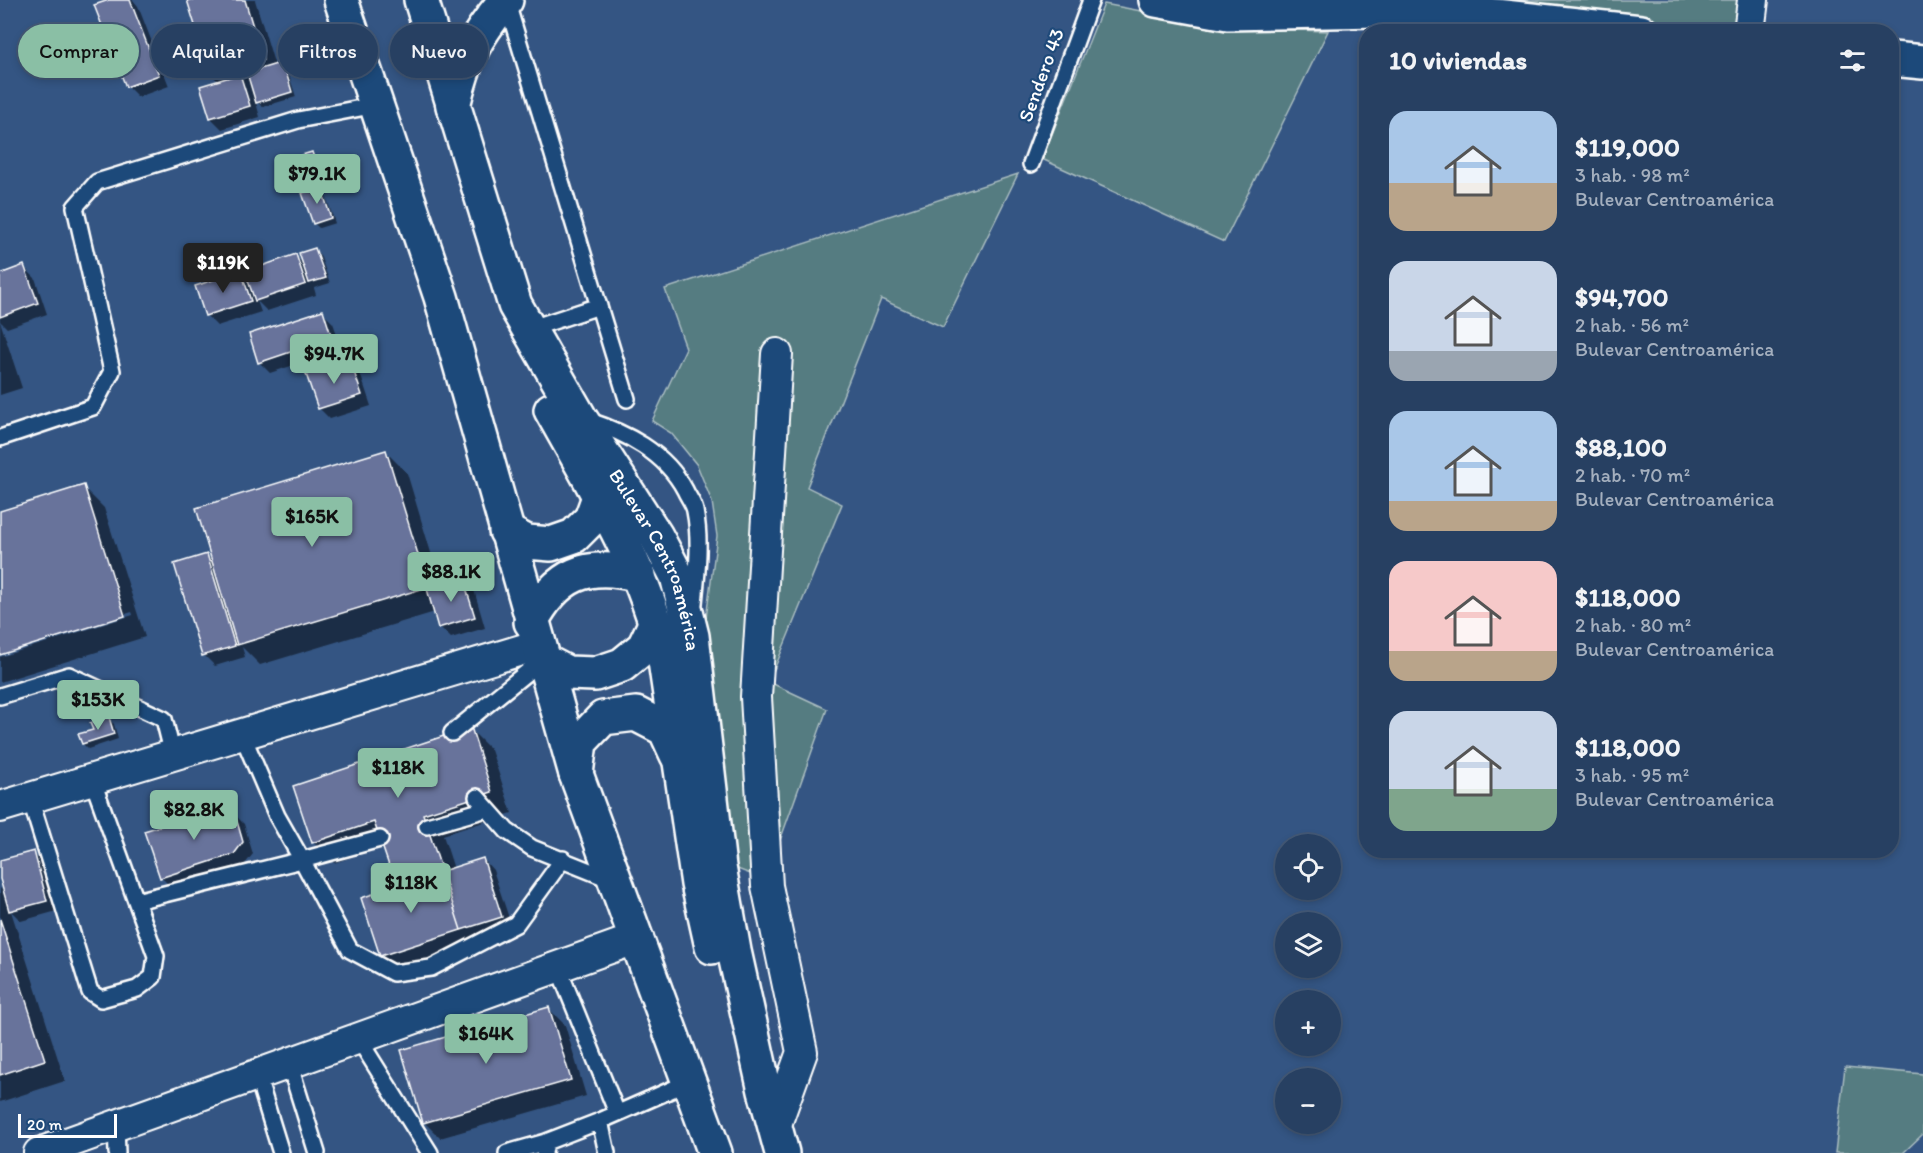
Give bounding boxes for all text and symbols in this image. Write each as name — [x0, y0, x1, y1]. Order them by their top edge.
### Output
chip: Comprar — [18, 24, 139, 78]
chip: Alquilar — [151, 24, 266, 78]
chip: Filtros — [278, 24, 378, 78]
chip: Nuevo — [390, 24, 488, 78]
street label: Sendero 43 — [1013, 25, 1069, 125]
text: 10 viviendas — [1389, 44, 1527, 76]
icon: filters — [1836, 44, 1869, 77]
text: $119,000 — [1575, 131, 1680, 163]
icon: home — [1437, 135, 1509, 207]
pin: $79.1K — [268, 154, 366, 205]
text: $79.1K — [288, 161, 346, 185]
text: 3 hab. · 98 m² — [1575, 163, 1690, 187]
text: Bulevar Centroamérica — [1575, 187, 1774, 211]
pin: $119K — [181, 243, 265, 294]
text: $119K — [197, 250, 249, 274]
text: $94,700 — [1575, 281, 1669, 313]
icon: home — [1437, 285, 1509, 357]
text: 2 hab. · 56 m² — [1575, 313, 1689, 337]
pin: $94.7K — [285, 334, 383, 385]
text: Bulevar Centroamérica — [1575, 337, 1774, 361]
text: $94.7K — [304, 341, 364, 365]
text: $88,100 — [1575, 431, 1667, 463]
icon: home — [1437, 435, 1509, 507]
text: 2 hab. · 70 m² — [1575, 463, 1690, 487]
street label: Bulevar Centroamérica — [604, 464, 706, 652]
text: Bulevar Centroamérica — [1575, 487, 1774, 511]
pin: $165K — [270, 497, 354, 548]
text: $165K — [285, 504, 339, 528]
pin: $88.1K — [402, 552, 500, 603]
text: $88.1K — [421, 559, 481, 583]
text: $118,000 — [1575, 581, 1681, 613]
icon: home — [1437, 585, 1509, 657]
text: 2 hab. · 80 m² — [1575, 613, 1691, 637]
text: Bulevar Centroamérica — [1575, 637, 1774, 661]
pin: $153K — [56, 680, 140, 731]
text: $153K — [71, 687, 125, 711]
text: $118,000 — [1575, 731, 1681, 763]
icon: home — [1437, 735, 1509, 807]
pin: $118K — [356, 748, 440, 799]
text: $118K — [372, 755, 424, 779]
text: 3 hab. · 95 m² — [1575, 763, 1689, 787]
text: Bulevar Centroamérica — [1575, 787, 1774, 811]
pin: $82.8K — [145, 790, 243, 841]
text: $82.8K — [164, 797, 224, 821]
map controls — [1275, 834, 1341, 1134]
button: locate — [1275, 834, 1341, 900]
pin: $118K — [369, 863, 453, 914]
text: $118K — [385, 870, 437, 894]
button: layers — [1275, 912, 1341, 978]
button: + — [1275, 990, 1341, 1056]
pin: $164K — [444, 1014, 528, 1065]
text: $164K — [459, 1021, 513, 1045]
button: − — [1275, 1068, 1341, 1134]
scale bar — [18, 1111, 117, 1138]
text: 20 m — [27, 1115, 62, 1134]

